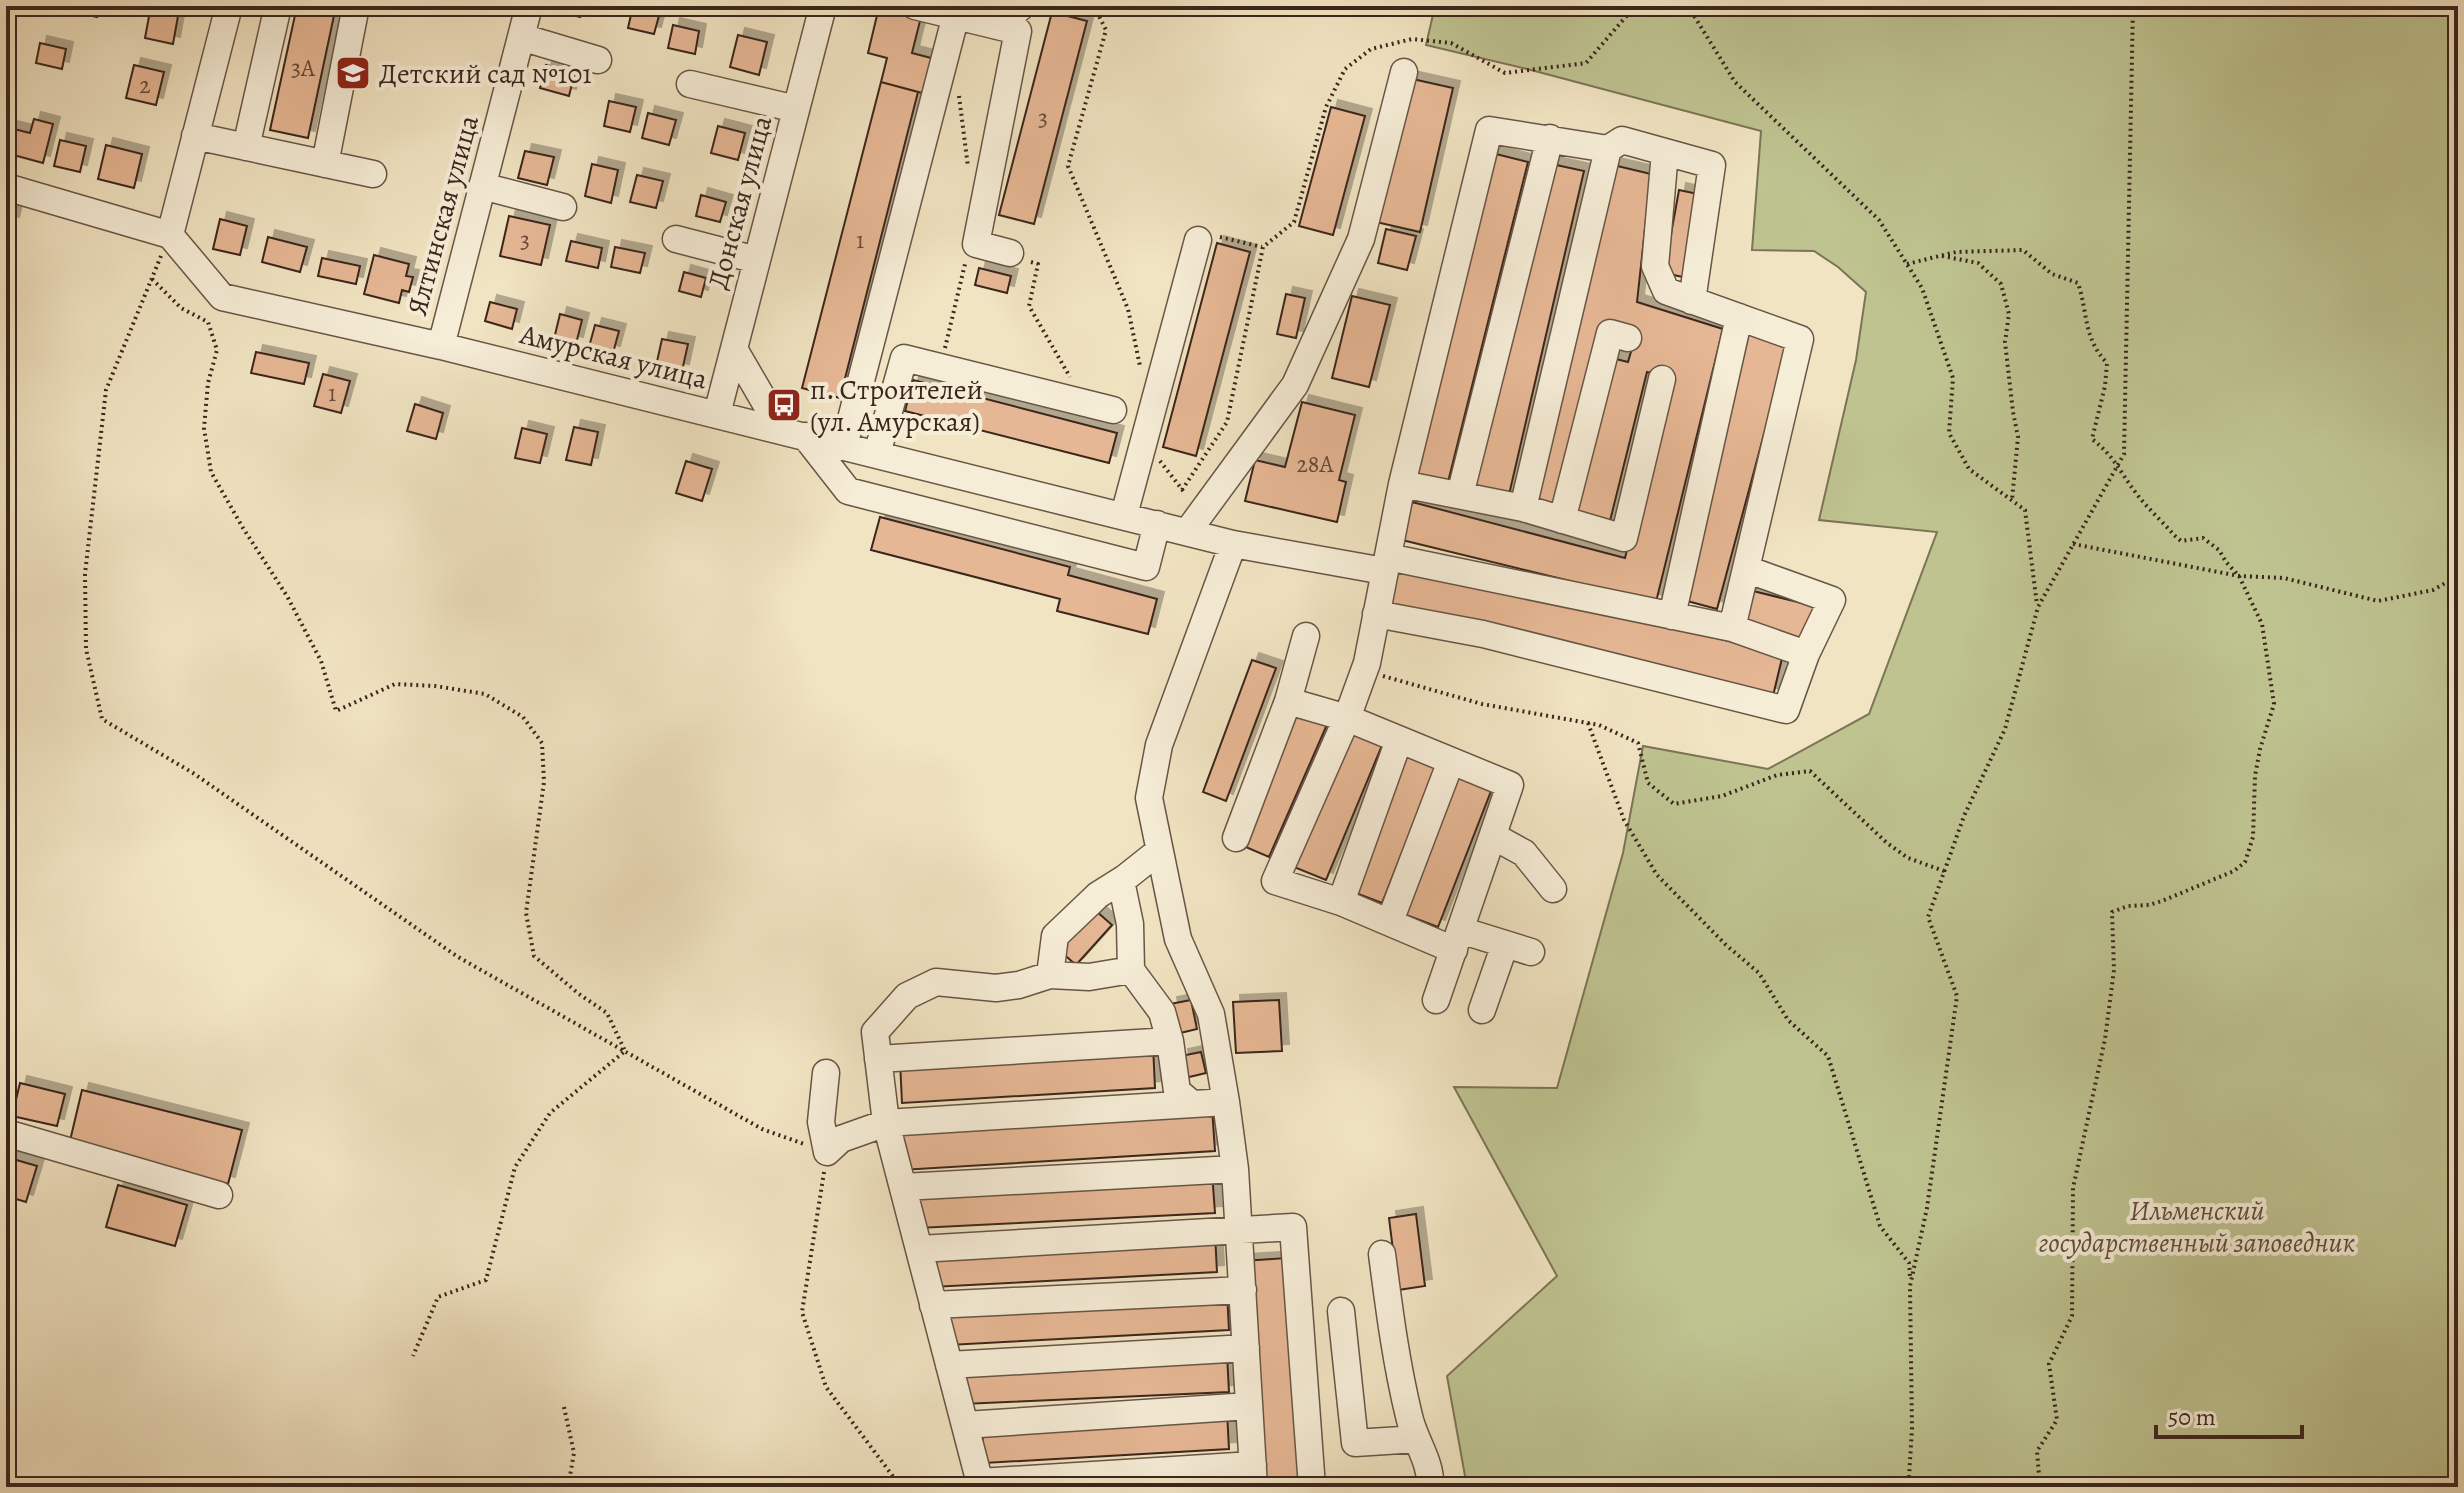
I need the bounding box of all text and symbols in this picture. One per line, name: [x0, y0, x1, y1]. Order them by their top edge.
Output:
house number: 3А: [291, 52, 316, 84]
school or university icon: Детский сад №101: [334, 54, 372, 92]
place label: Детский сад №101: [379, 55, 592, 93]
house number: 2: [139, 69, 151, 101]
house number: 3: [1038, 102, 1048, 134]
street label: Ялтинская улица: [398, 111, 488, 320]
street label: Донская улица: [699, 111, 781, 293]
house number: 3: [520, 224, 530, 256]
house number: 1: [856, 224, 864, 256]
street label: Амурская улица: [515, 315, 711, 399]
place label: п. Строителей (ул. Амурская): [810, 371, 983, 441]
house number: 1: [328, 377, 336, 409]
bus stop icon: п. Строителей (ул. Амурская): [765, 386, 803, 424]
house number: 28А: [1296, 448, 1335, 480]
park label: Ильменский государственный заповедник: [2039, 1192, 2355, 1262]
scale bar: [2156, 1389, 2302, 1439]
text: 50 m: [2168, 1401, 2216, 1433]

